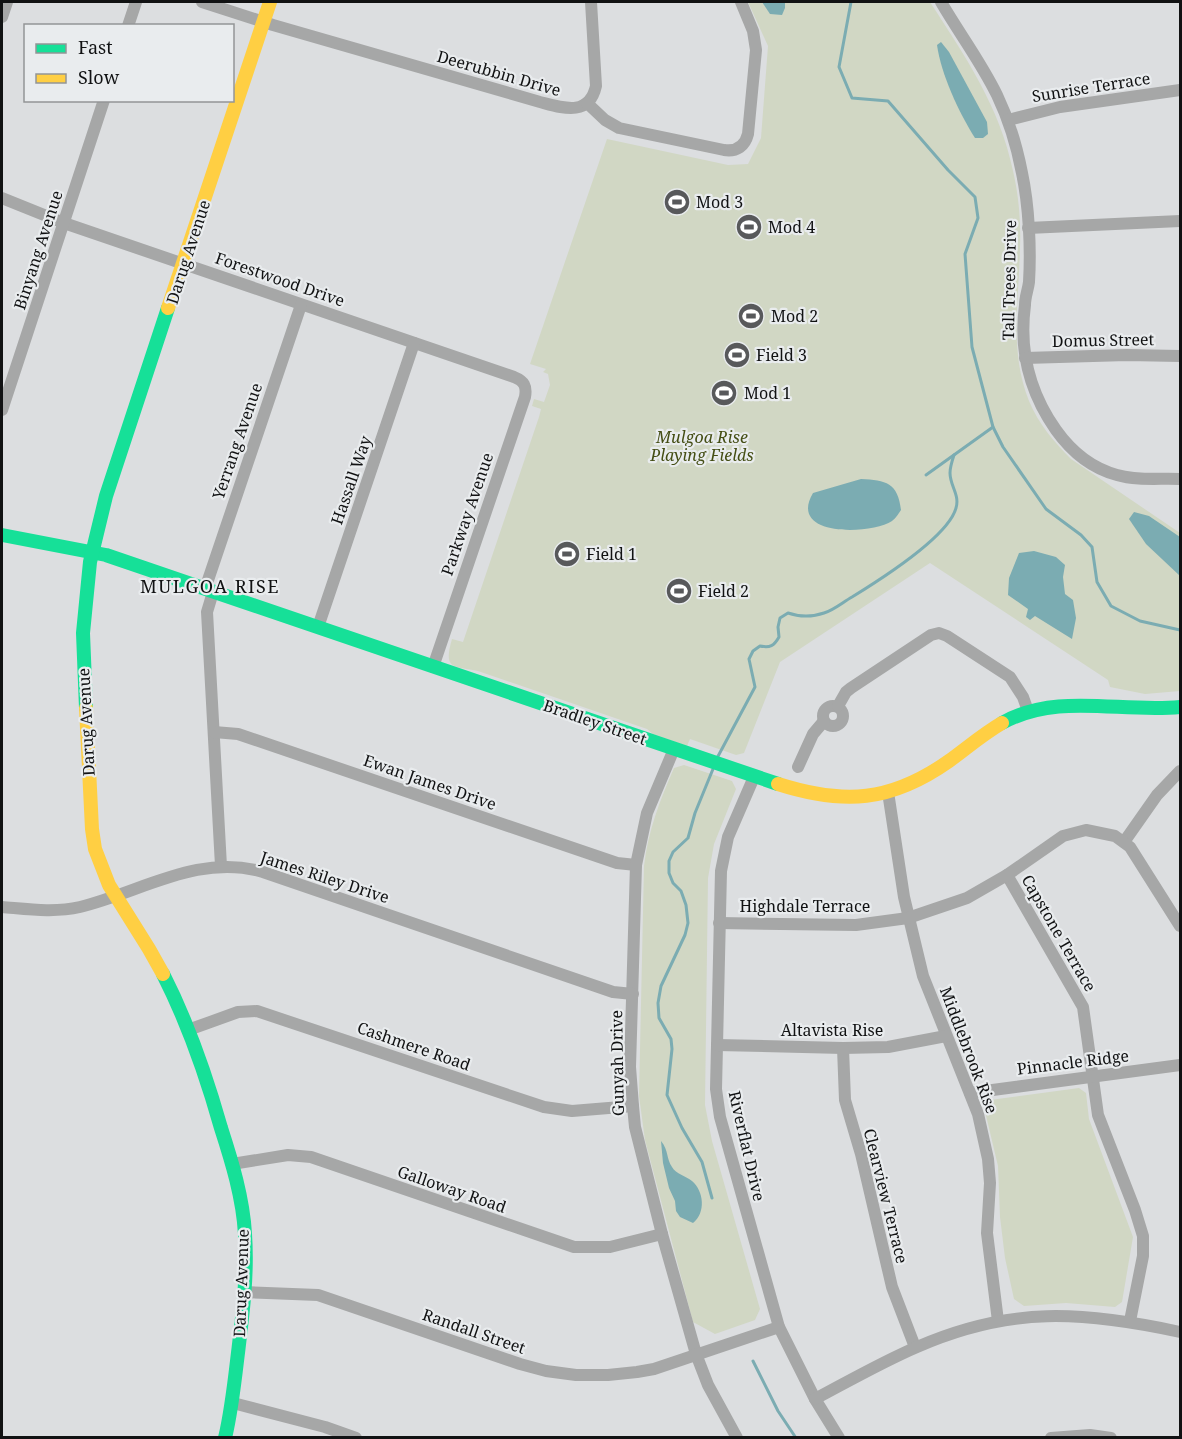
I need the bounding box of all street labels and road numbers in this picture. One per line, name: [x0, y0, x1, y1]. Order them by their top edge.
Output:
street label: Deerubbin Drive: [435, 45, 563, 101]
street label: Sunrise Terrace: [1030, 67, 1152, 107]
street label: Binyang Avenue: [8, 188, 68, 312]
street label: Darug Avenue: [161, 197, 215, 307]
street label: Tall Trees Drive: [997, 220, 1021, 340]
street label: Forestwood Drive: [212, 247, 348, 311]
street label: Domus Street: [1052, 328, 1155, 352]
street label: Yerrang Avenue: [206, 380, 267, 503]
street label: Hassall Way: [326, 432, 377, 527]
street label: Parkway Avenue: [436, 450, 498, 578]
street label: Darug Avenue: [72, 667, 100, 777]
street label: Bradley Street: [540, 694, 650, 750]
street label: Ewan James Drive: [361, 749, 499, 815]
street label: James Riley Drive: [257, 845, 392, 908]
street label: Capstone Terrace: [1017, 871, 1101, 995]
street label: Highdale Terrace: [740, 895, 870, 917]
street label: Middlebrook Rise: [935, 983, 1003, 1117]
street label: Gunyah Drive: [605, 1010, 629, 1116]
street label: Cashmere Road: [354, 1016, 474, 1076]
street label: Altavista Rise: [781, 1019, 883, 1041]
street label: Pinnacle Ridge: [1016, 1044, 1130, 1080]
street label: Riverflat Drive: [724, 1089, 770, 1203]
street label: Clearview Terrace: [859, 1126, 913, 1266]
street label: Galloway Road: [395, 1160, 510, 1218]
street label: Darug Avenue: [228, 1229, 254, 1337]
street label: Randall Street: [420, 1303, 529, 1359]

